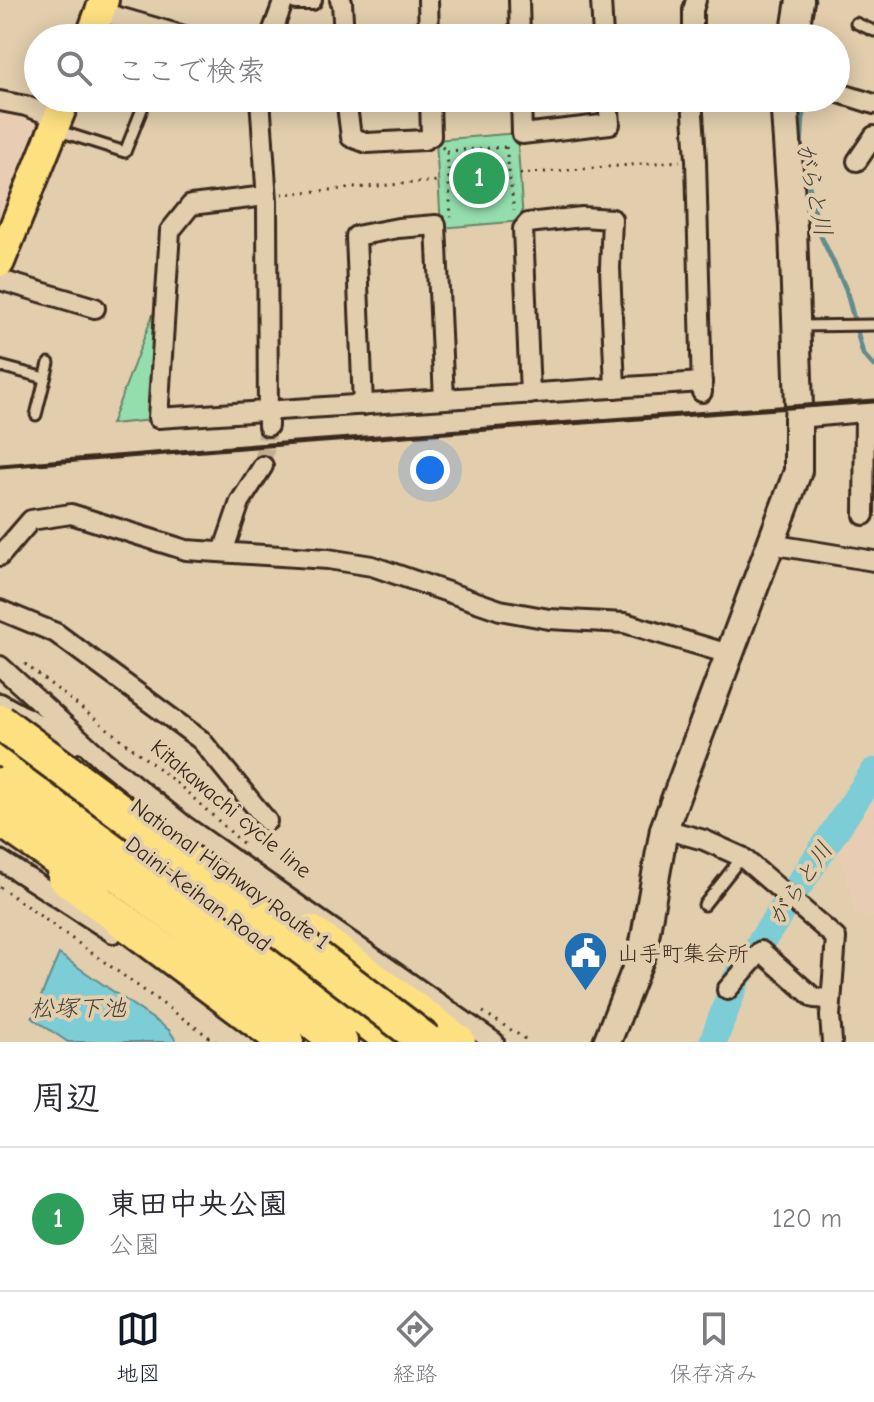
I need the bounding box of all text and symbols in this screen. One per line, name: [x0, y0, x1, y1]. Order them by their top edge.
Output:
search box: [24, 24, 850, 112]
icon: search: [52, 46, 96, 90]
text: ここで検索: [116, 54, 266, 89]
water label: がらと川: [790, 139, 838, 239]
pin: 1: [453, 148, 505, 208]
your location: [410, 450, 450, 490]
street label: Kitakawachi cycle line: [145, 734, 317, 884]
street label: National Highway Route 1: [126, 793, 334, 955]
street label: Daini-Keihan Road: [120, 831, 276, 957]
water label: がらと川: [762, 836, 838, 932]
public building icon: 山手町集会所: [562, 930, 610, 993]
place label: 山手町集会所: [617, 941, 749, 967]
water label: 松塚下池: [30, 994, 127, 1022]
text: 周辺: [32, 1078, 100, 1118]
text: 東田中央公園: [108, 1187, 288, 1222]
text: 1: [53, 1204, 63, 1234]
text: 120 m: [772, 1204, 842, 1234]
text: 公園: [108, 1230, 160, 1260]
tab: 地図: [116, 1307, 160, 1387]
tab: 経路: [393, 1307, 437, 1387]
tab: 保存済み: [670, 1307, 758, 1387]

